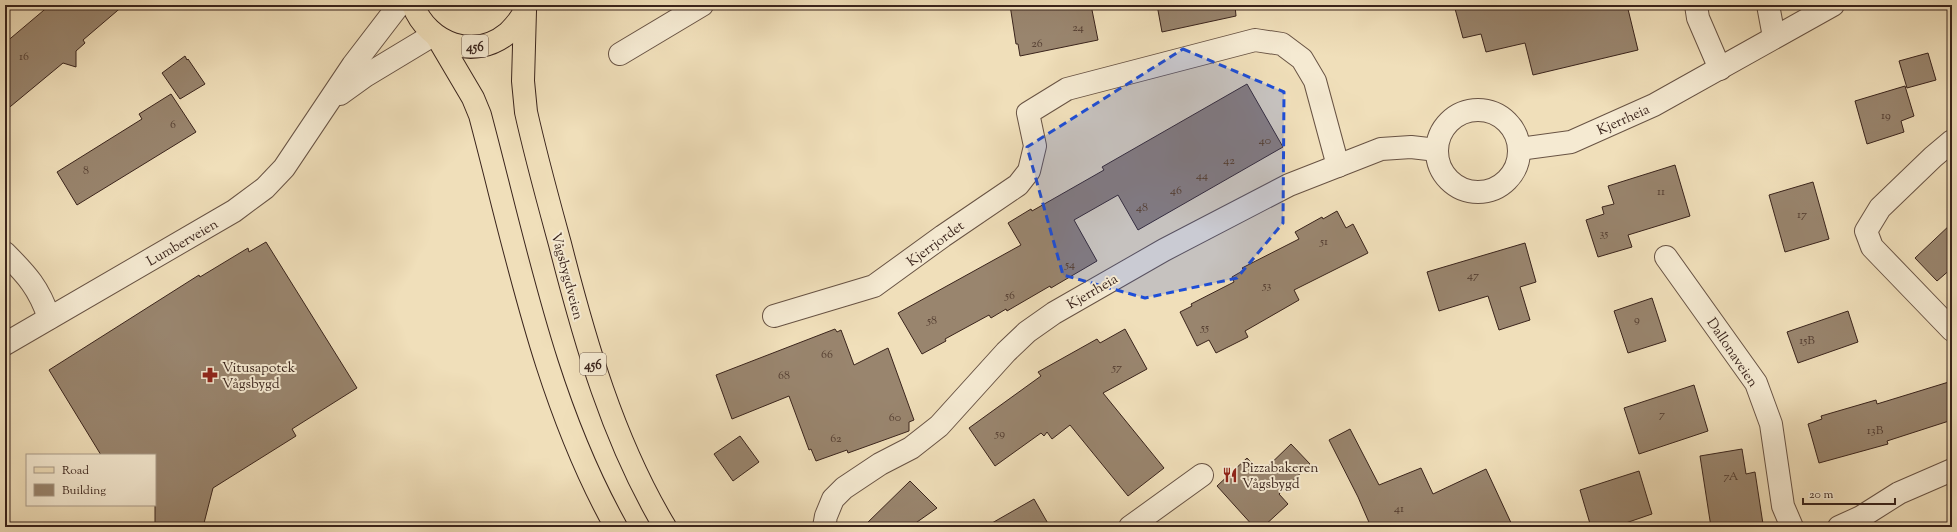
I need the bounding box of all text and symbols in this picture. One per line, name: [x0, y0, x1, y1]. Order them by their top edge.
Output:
house number: 24: [1072, 19, 1084, 37]
road number: 456: [462, 35, 488, 57]
house number: 26: [1031, 35, 1043, 53]
house number: 16: [19, 48, 29, 66]
street label: Kjerrheia: [1594, 100, 1654, 141]
house number: 19: [1881, 107, 1891, 125]
house number: 6: [170, 116, 176, 134]
house number: 40: [1259, 132, 1271, 150]
house number: 42: [1223, 152, 1235, 170]
house number: 8: [83, 162, 89, 180]
house number: 44: [1196, 167, 1208, 185]
house number: 46: [1170, 182, 1182, 200]
house number: 11: [1657, 183, 1665, 201]
house number: 48: [1136, 199, 1148, 217]
house number: 17: [1797, 206, 1807, 224]
street label: Lumberveien: [144, 215, 222, 272]
street label: Kjerrjordet: [903, 217, 969, 272]
house number: 35: [1600, 225, 1608, 243]
street label: Vågsbygdveien: [545, 231, 587, 322]
house number: 51: [1319, 233, 1328, 251]
house number: 54: [1064, 256, 1075, 274]
house number: 47: [1467, 267, 1479, 285]
street label: Kjerrheia: [1064, 270, 1123, 315]
house number: 53: [1262, 277, 1272, 295]
house number: 56: [1004, 287, 1015, 305]
house number: 9: [1634, 311, 1640, 329]
house number: 58: [926, 312, 937, 330]
street label: Dallonaveien: [1701, 315, 1762, 392]
house number: 55: [1200, 319, 1209, 337]
house number: 15B: [1799, 332, 1815, 350]
house number: 66: [821, 346, 833, 364]
road number: 456: [580, 353, 606, 375]
place label: Vitusapotek Vågsbygd: [222, 359, 296, 395]
house number: 57: [1111, 359, 1122, 377]
pharmacy icon: Vitusapotek Vågsbygd: [201, 366, 219, 384]
house number: 68: [778, 367, 790, 385]
house number: 7: [1659, 406, 1665, 424]
house number: 60: [889, 409, 901, 427]
house number: 13B: [1867, 422, 1884, 440]
house number: 59: [994, 425, 1005, 443]
house number: 62: [830, 430, 842, 448]
legend: [26, 454, 156, 506]
place label: Pizzabakeren Vågsbygd: [1242, 459, 1319, 495]
text: Road: [62, 462, 89, 480]
restaurant icon: Pizzabakeren Vågsbygd: [1221, 466, 1239, 484]
house number: 7A: [1724, 468, 1739, 486]
scale bar: [1803, 480, 1895, 506]
text: Building: [62, 482, 106, 500]
text: 20 m: [1809, 486, 1834, 504]
house number: 41: [1394, 500, 1404, 518]

